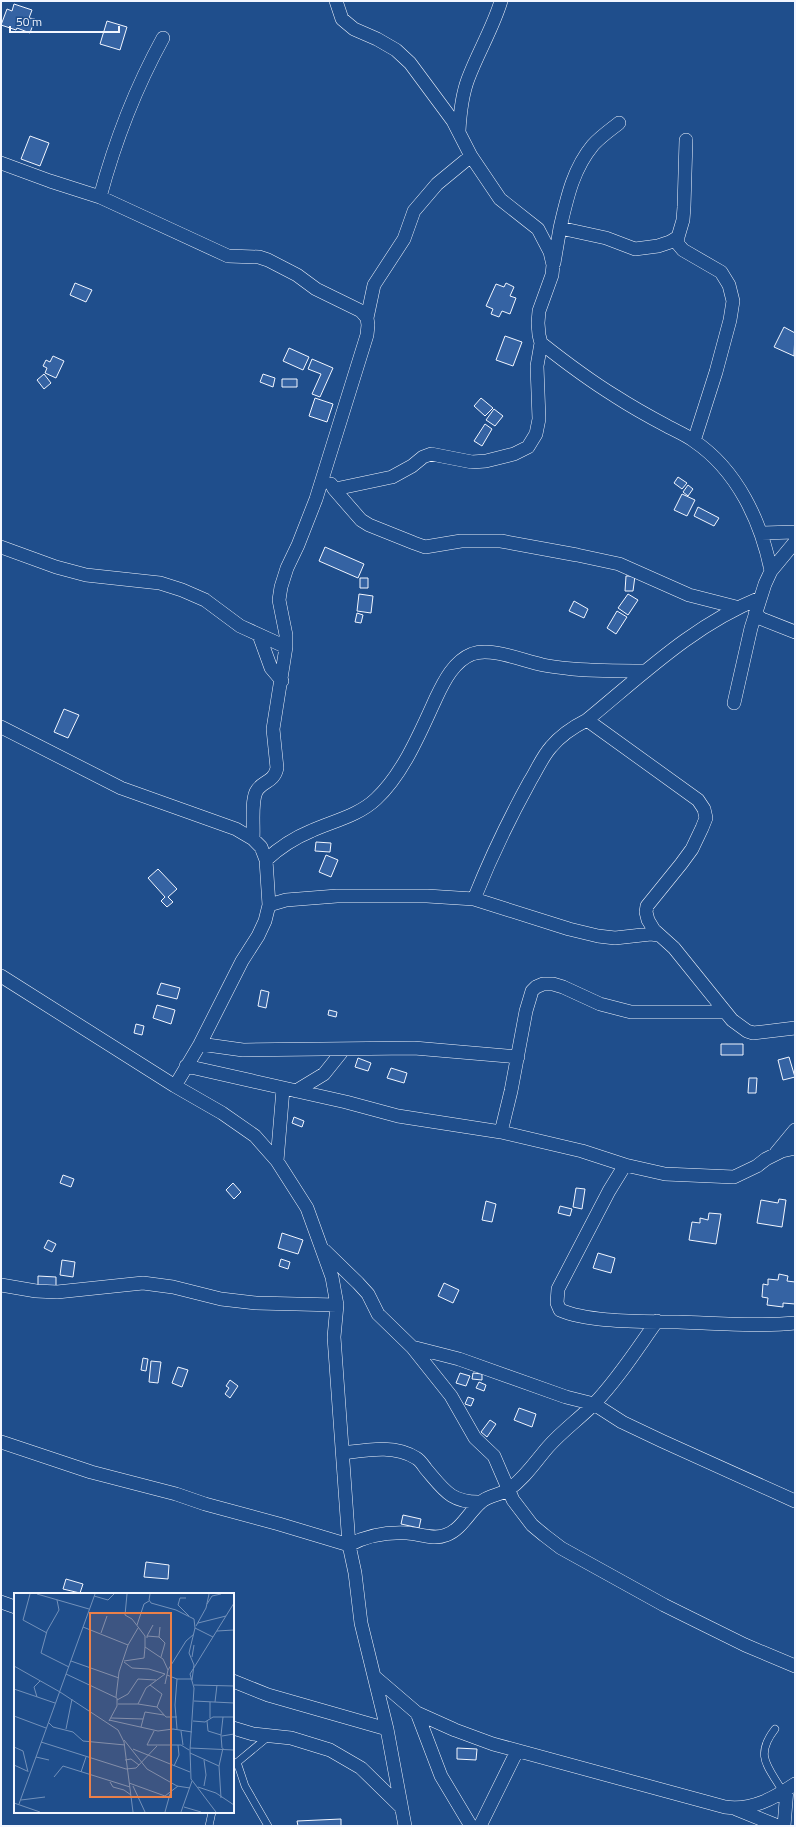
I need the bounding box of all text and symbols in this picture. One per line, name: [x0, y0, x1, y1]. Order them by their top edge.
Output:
scale bar: [10, 8, 119, 34]
text: 50 m: [16, 12, 42, 31]
inset map: [14, 1593, 234, 1813]

